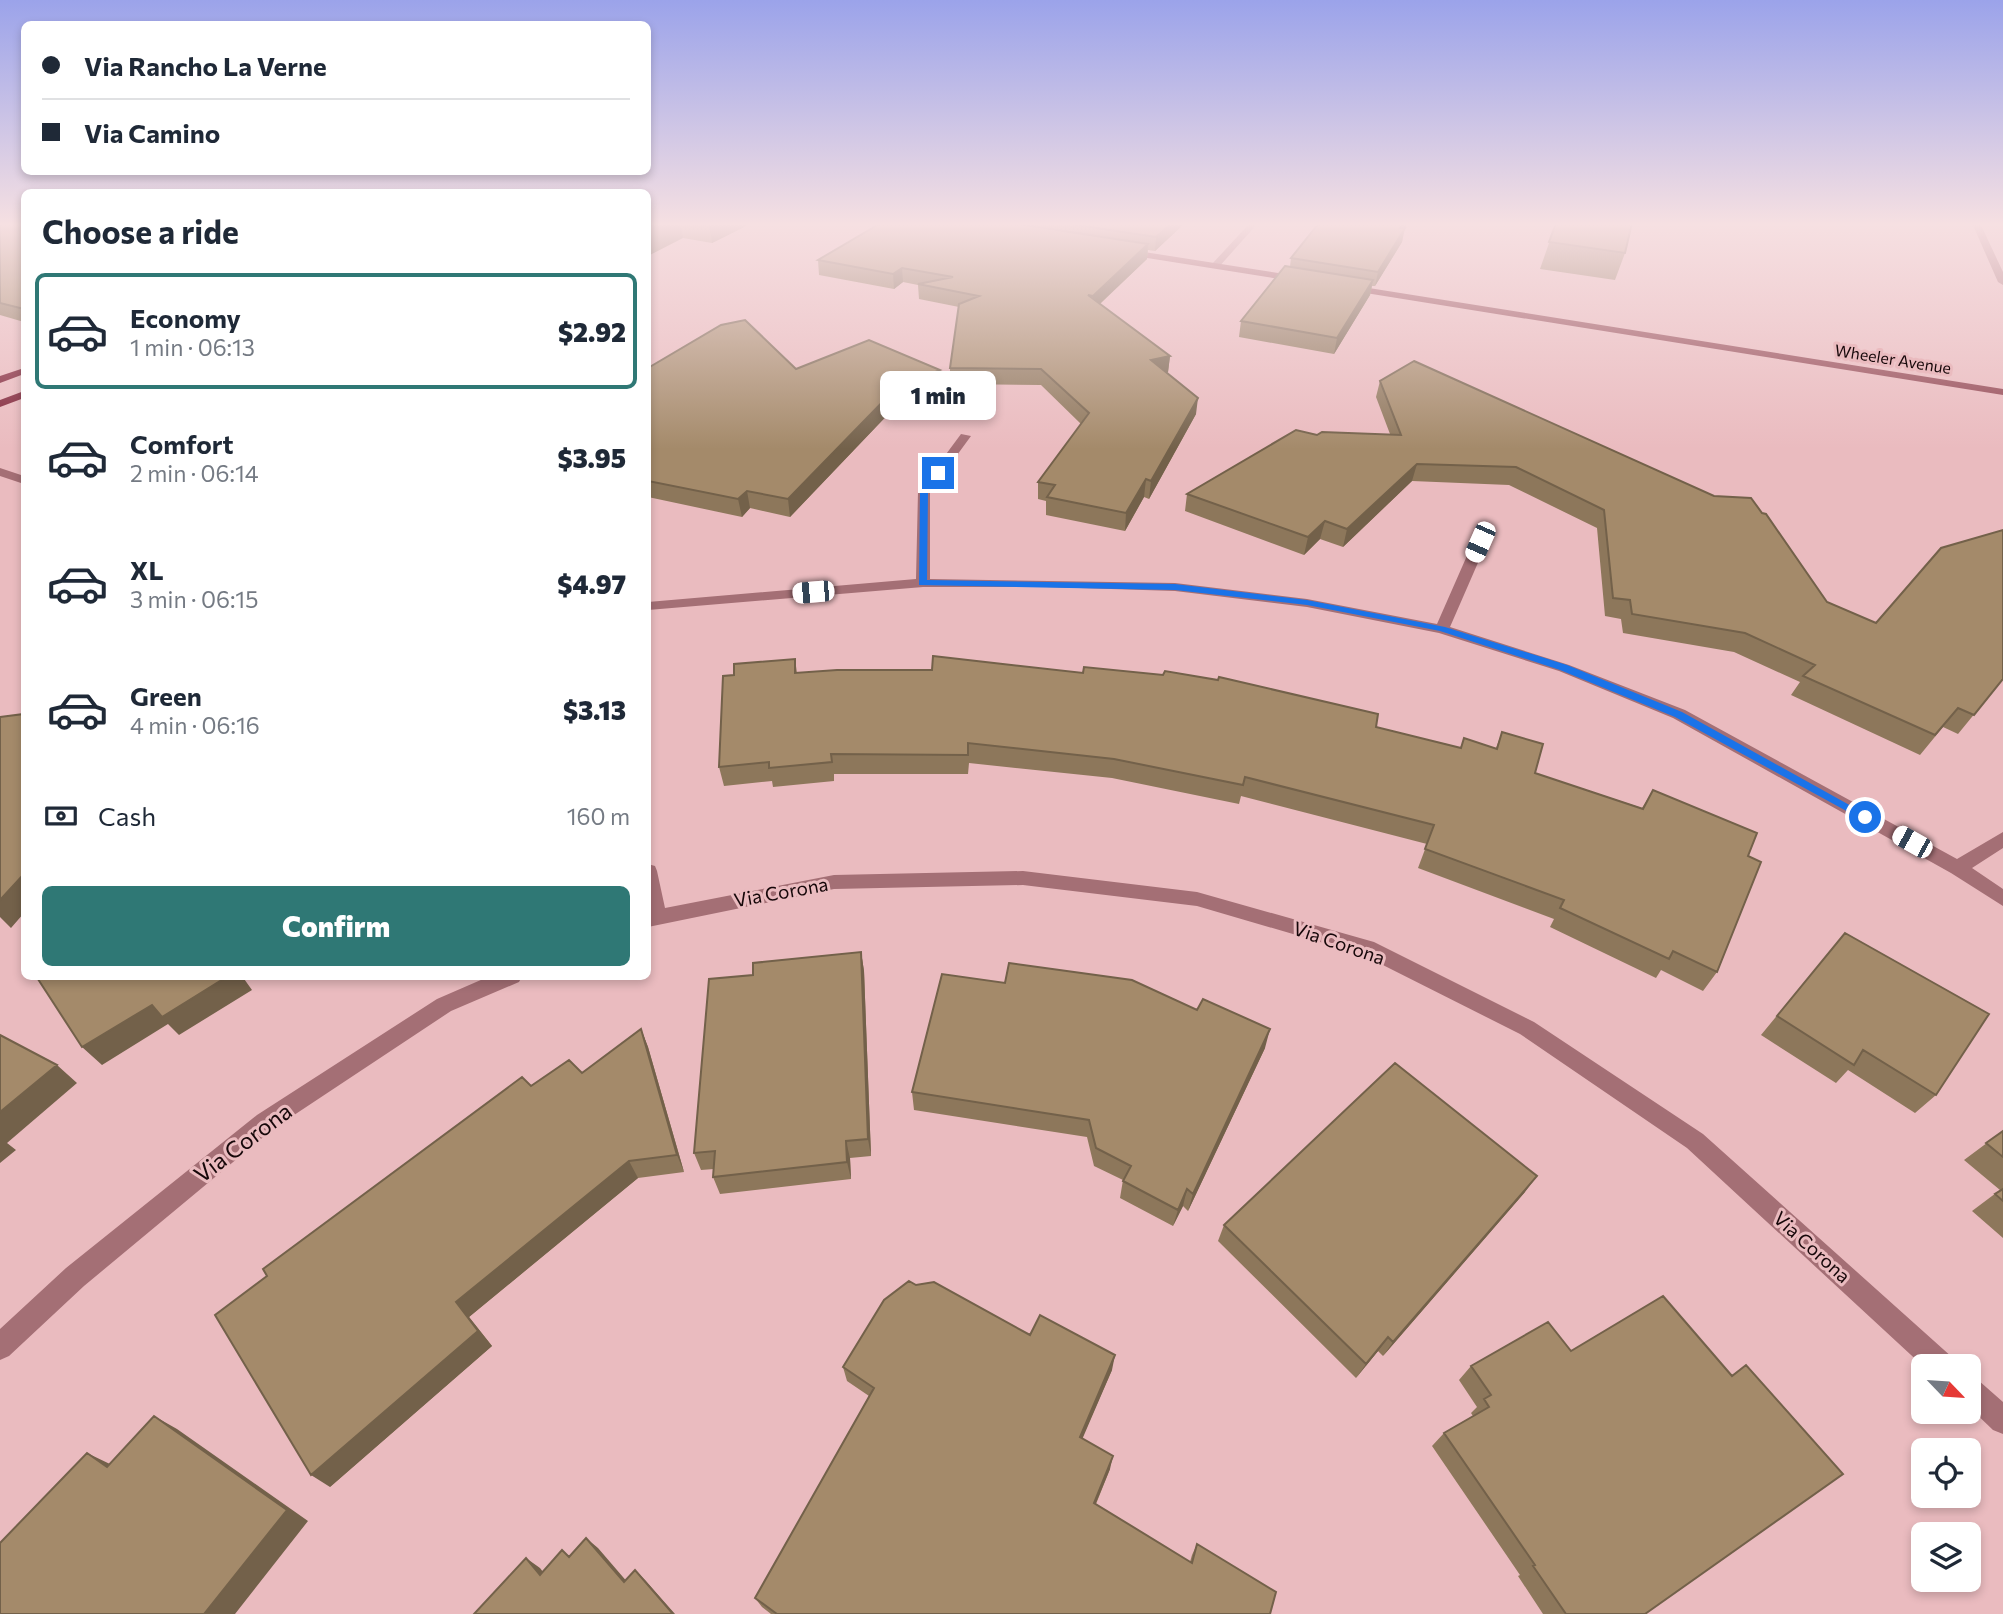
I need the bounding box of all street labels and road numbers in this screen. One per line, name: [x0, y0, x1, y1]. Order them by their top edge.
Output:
street label: Wheeler Avenue: [1833, 340, 1953, 377]
street label: Via Corona: [732, 872, 830, 911]
street label: Via Corona: [1290, 916, 1388, 969]
street label: Via Corona: [188, 1096, 297, 1188]
street label: Via Corona: [1769, 1206, 1855, 1287]

